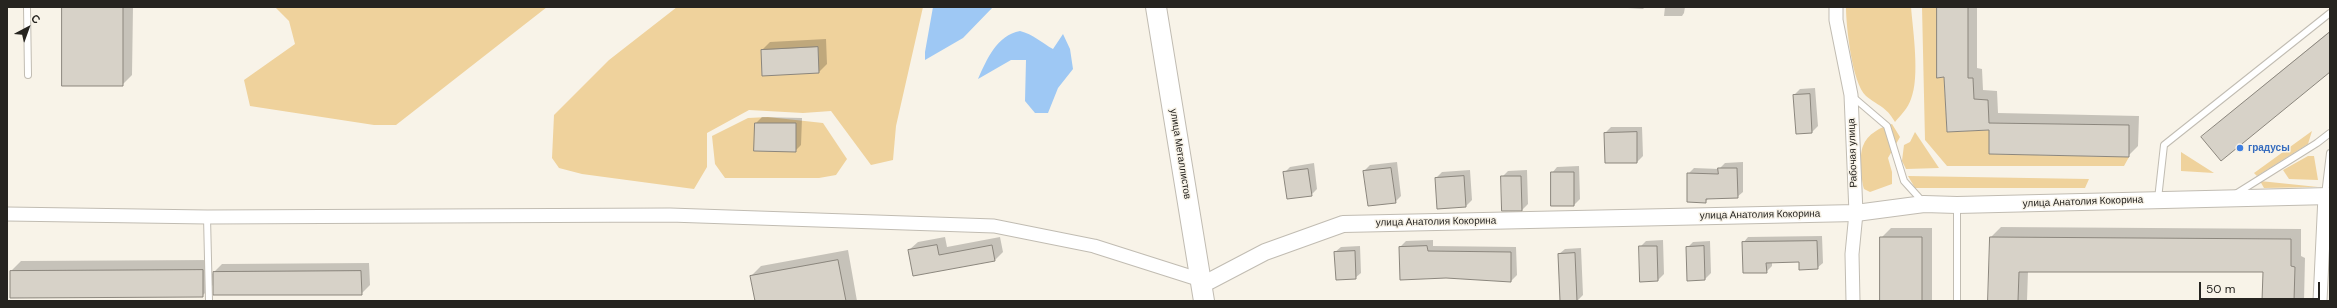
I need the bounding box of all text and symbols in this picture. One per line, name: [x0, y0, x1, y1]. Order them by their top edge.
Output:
north arrow: [8, 8, 48, 48]
text: С: [28, 11, 43, 27]
street label: улица Металлистов: [1167, 108, 1193, 200]
street label: Рабочая улица: [1846, 118, 1860, 188]
place label: градусы: [2248, 142, 2290, 154]
marker: градусы: [2235, 143, 2245, 153]
street label: улица Анатолия Кокорина: [2022, 194, 2144, 210]
street label: улица Анатолия Кокорина: [1700, 208, 1820, 222]
street label: улица Анатолия Кокорина: [1376, 215, 1496, 229]
scale bar: [2201, 274, 2322, 300]
text: 50 m: [2206, 281, 2235, 297]

